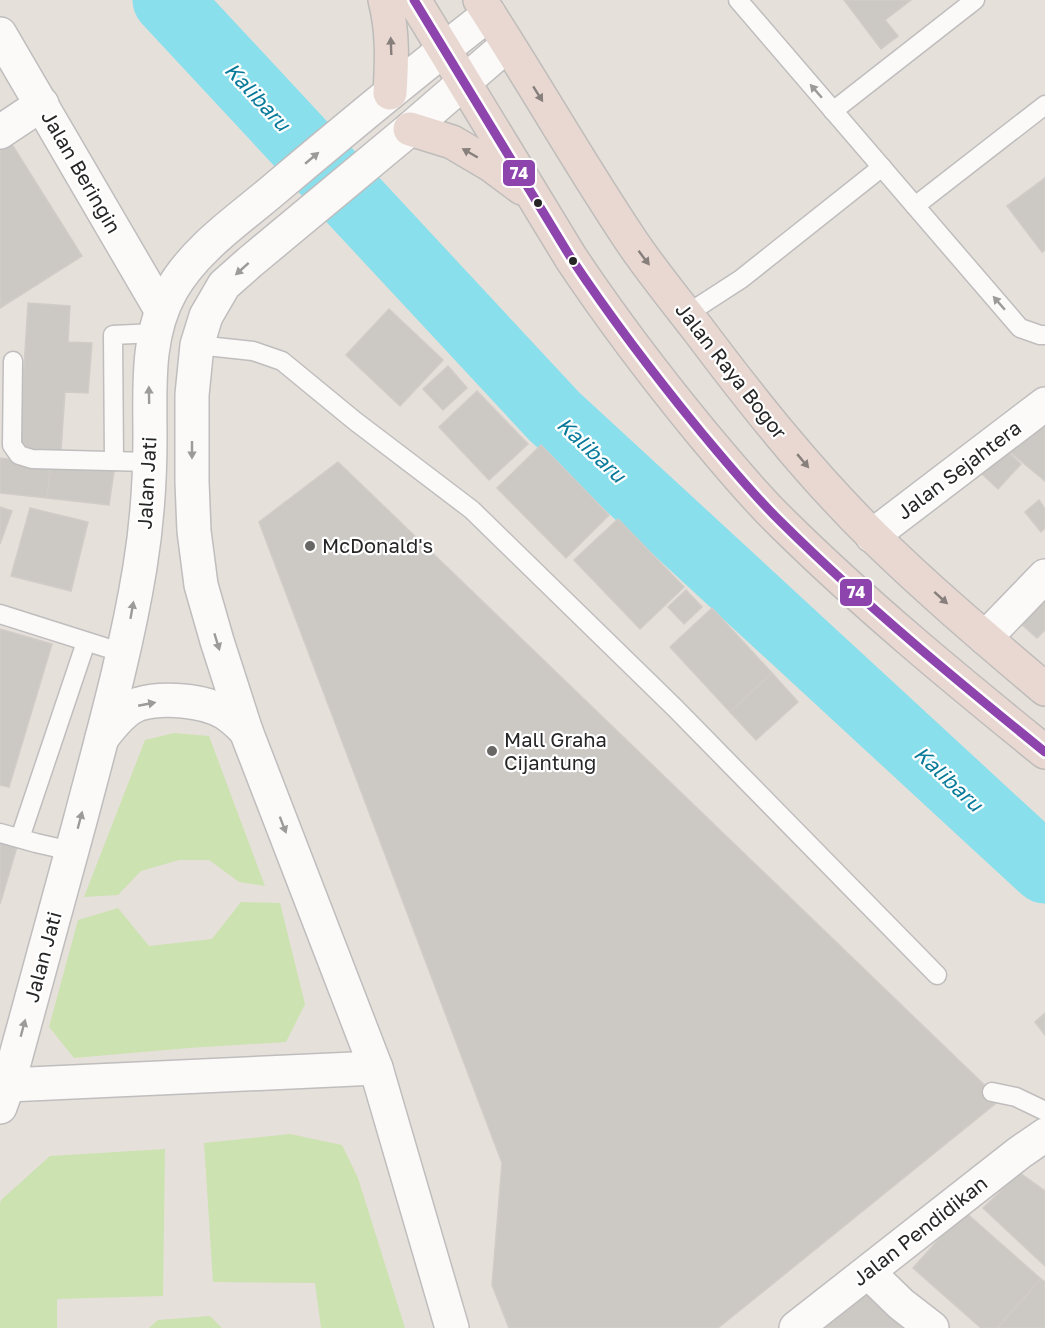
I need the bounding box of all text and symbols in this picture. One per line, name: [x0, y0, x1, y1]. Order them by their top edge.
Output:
one-way arrow: [387, 37, 396, 56]
water label: Kalibaru: [220, 57, 297, 137]
one-way arrow: [810, 83, 823, 99]
one-way arrow: [533, 86, 544, 102]
street label: Jalan Beringin: [37, 106, 127, 237]
one-way arrow: [462, 147, 478, 158]
one-way arrow: [304, 152, 319, 165]
line badge: 74: [502, 159, 536, 187]
text: 74: [510, 163, 528, 183]
unlabelled marker: [532, 197, 544, 209]
one-way arrow: [638, 249, 650, 265]
unlabelled marker: [567, 255, 579, 267]
one-way arrow: [235, 262, 250, 276]
one-way arrow: [993, 296, 1006, 311]
street label: Jalan Raya Bogor: [671, 298, 792, 443]
one-way arrow: [145, 386, 154, 405]
water label: Kalibaru: [552, 411, 632, 488]
street label: Jalan Sejahtera: [892, 415, 1025, 524]
street label: Jalan Jati: [132, 436, 160, 530]
one-way arrow: [187, 440, 197, 459]
one-way arrow: [796, 453, 809, 468]
place label: McDonald's: [322, 533, 433, 557]
marker: McDonald's: [303, 539, 317, 553]
line badge: 74: [839, 578, 873, 607]
text: 74: [847, 582, 865, 602]
one-way arrow: [934, 591, 948, 605]
one-way arrow: [128, 600, 137, 619]
one-way arrow: [213, 633, 222, 651]
one-way arrow: [138, 699, 157, 708]
place label: Mall Graha Cijantung: [504, 727, 607, 774]
water label: Kalibaru: [909, 740, 989, 817]
marker: Mall Graha Cijantung: [485, 744, 499, 758]
one-way arrow: [76, 811, 85, 829]
one-way arrow: [278, 817, 288, 835]
street label: Jalan Jati: [18, 909, 66, 1005]
one-way arrow: [19, 1019, 28, 1037]
street label: Jalan Pendidikan: [847, 1170, 991, 1290]

